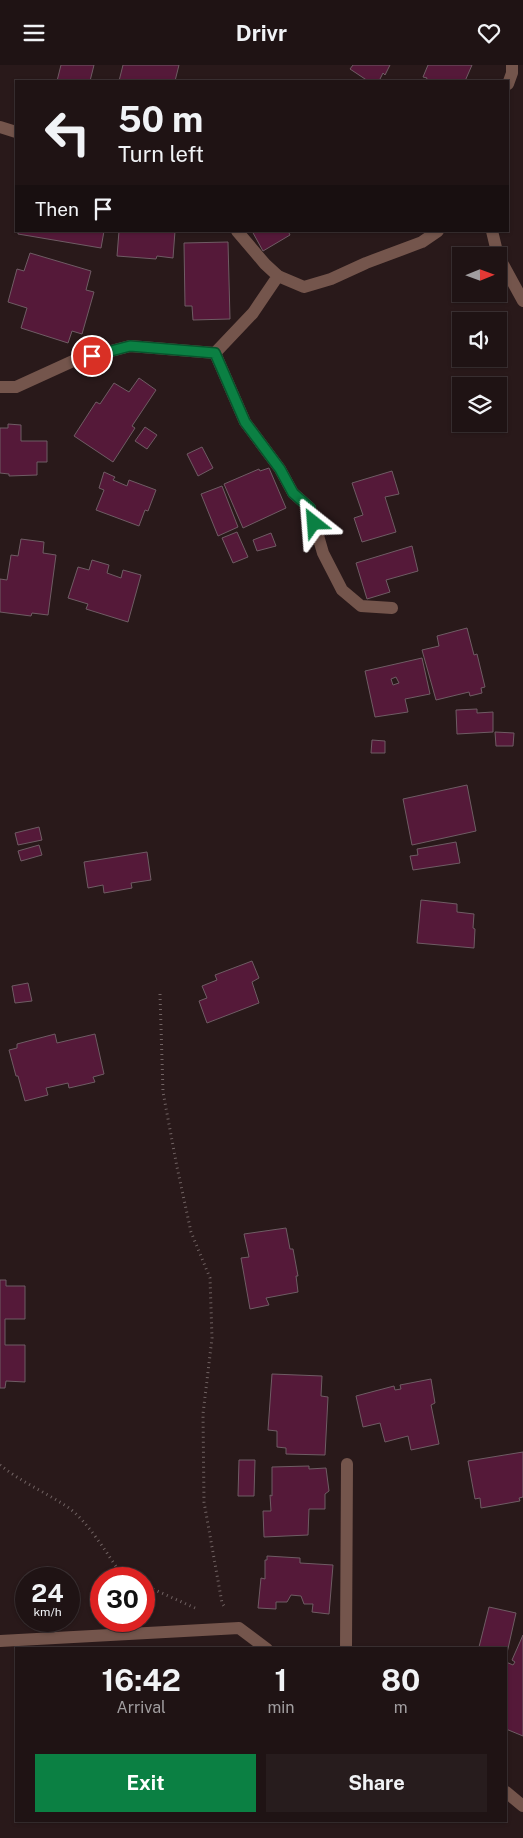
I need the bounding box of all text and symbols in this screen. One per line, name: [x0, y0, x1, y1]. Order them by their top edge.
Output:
icon: menu: [20, 19, 48, 47]
icon: heart: [475, 19, 503, 47]
text: Drivr: [236, 20, 287, 46]
text: 50 m: [118, 99, 203, 140]
icon: left: [35, 100, 100, 165]
text: Turn left: [118, 141, 204, 167]
icon: arrive: [89, 195, 117, 223]
text: Then: [35, 198, 79, 220]
north arrow: [452, 247, 508, 303]
map controls: [452, 247, 507, 432]
button: sound: [452, 312, 507, 367]
pin: [71, 335, 113, 377]
icon: arrive: [78, 342, 106, 370]
button: layers: [452, 377, 507, 432]
position arrow: [287, 496, 339, 548]
speed limit sign: 30: [90, 1567, 155, 1632]
text: 24: [31, 1578, 64, 1608]
text: km/h: [33, 1605, 62, 1619]
text: 16:42: [102, 1662, 181, 1698]
text: 1: [275, 1662, 287, 1698]
text: 80: [381, 1662, 420, 1698]
text: Arrival: [117, 1698, 166, 1717]
text: min: [267, 1698, 295, 1717]
text: m: [394, 1698, 408, 1717]
button: Exit: [35, 1754, 256, 1812]
button: Share: [266, 1754, 487, 1812]

